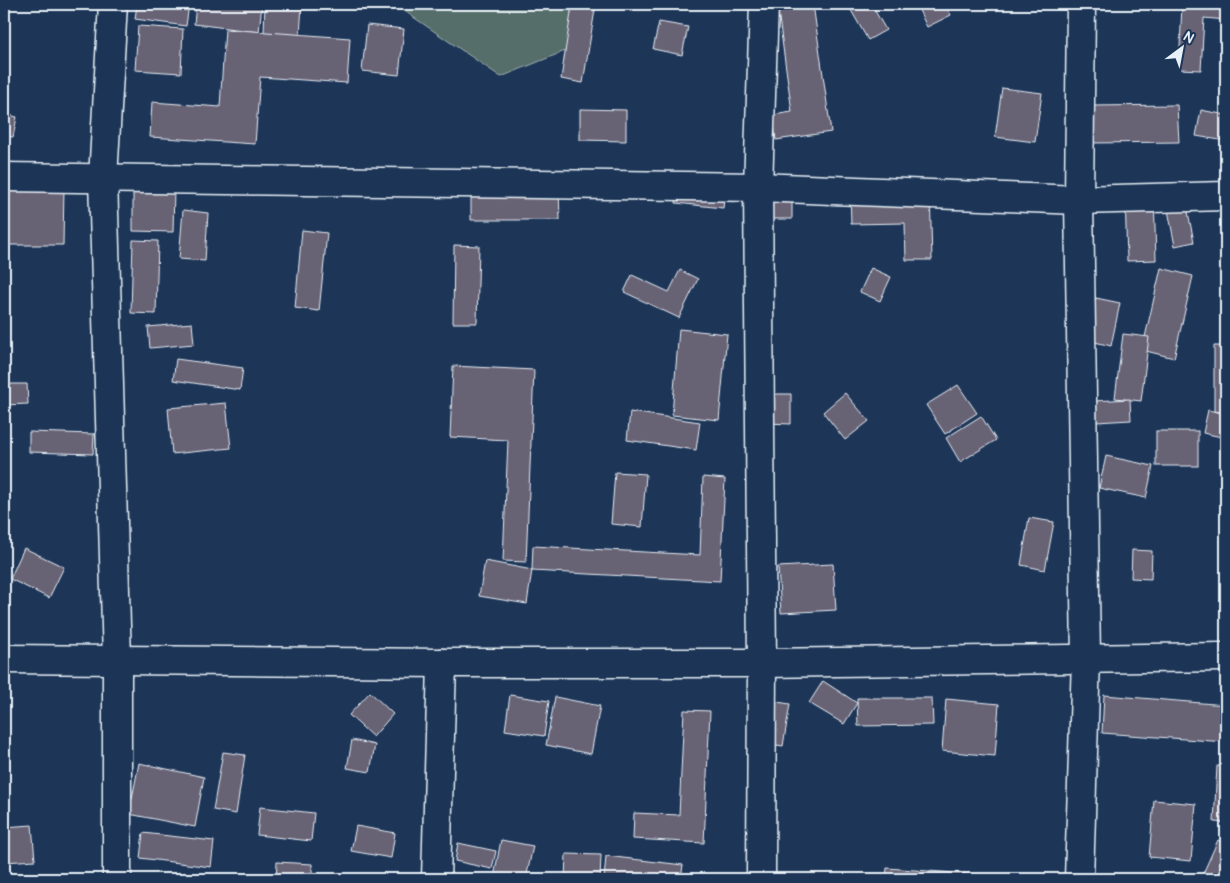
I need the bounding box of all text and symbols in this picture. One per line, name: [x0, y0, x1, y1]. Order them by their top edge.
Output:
north arrow: [1158, 22, 1208, 72]
text: N: [1180, 28, 1197, 47]

